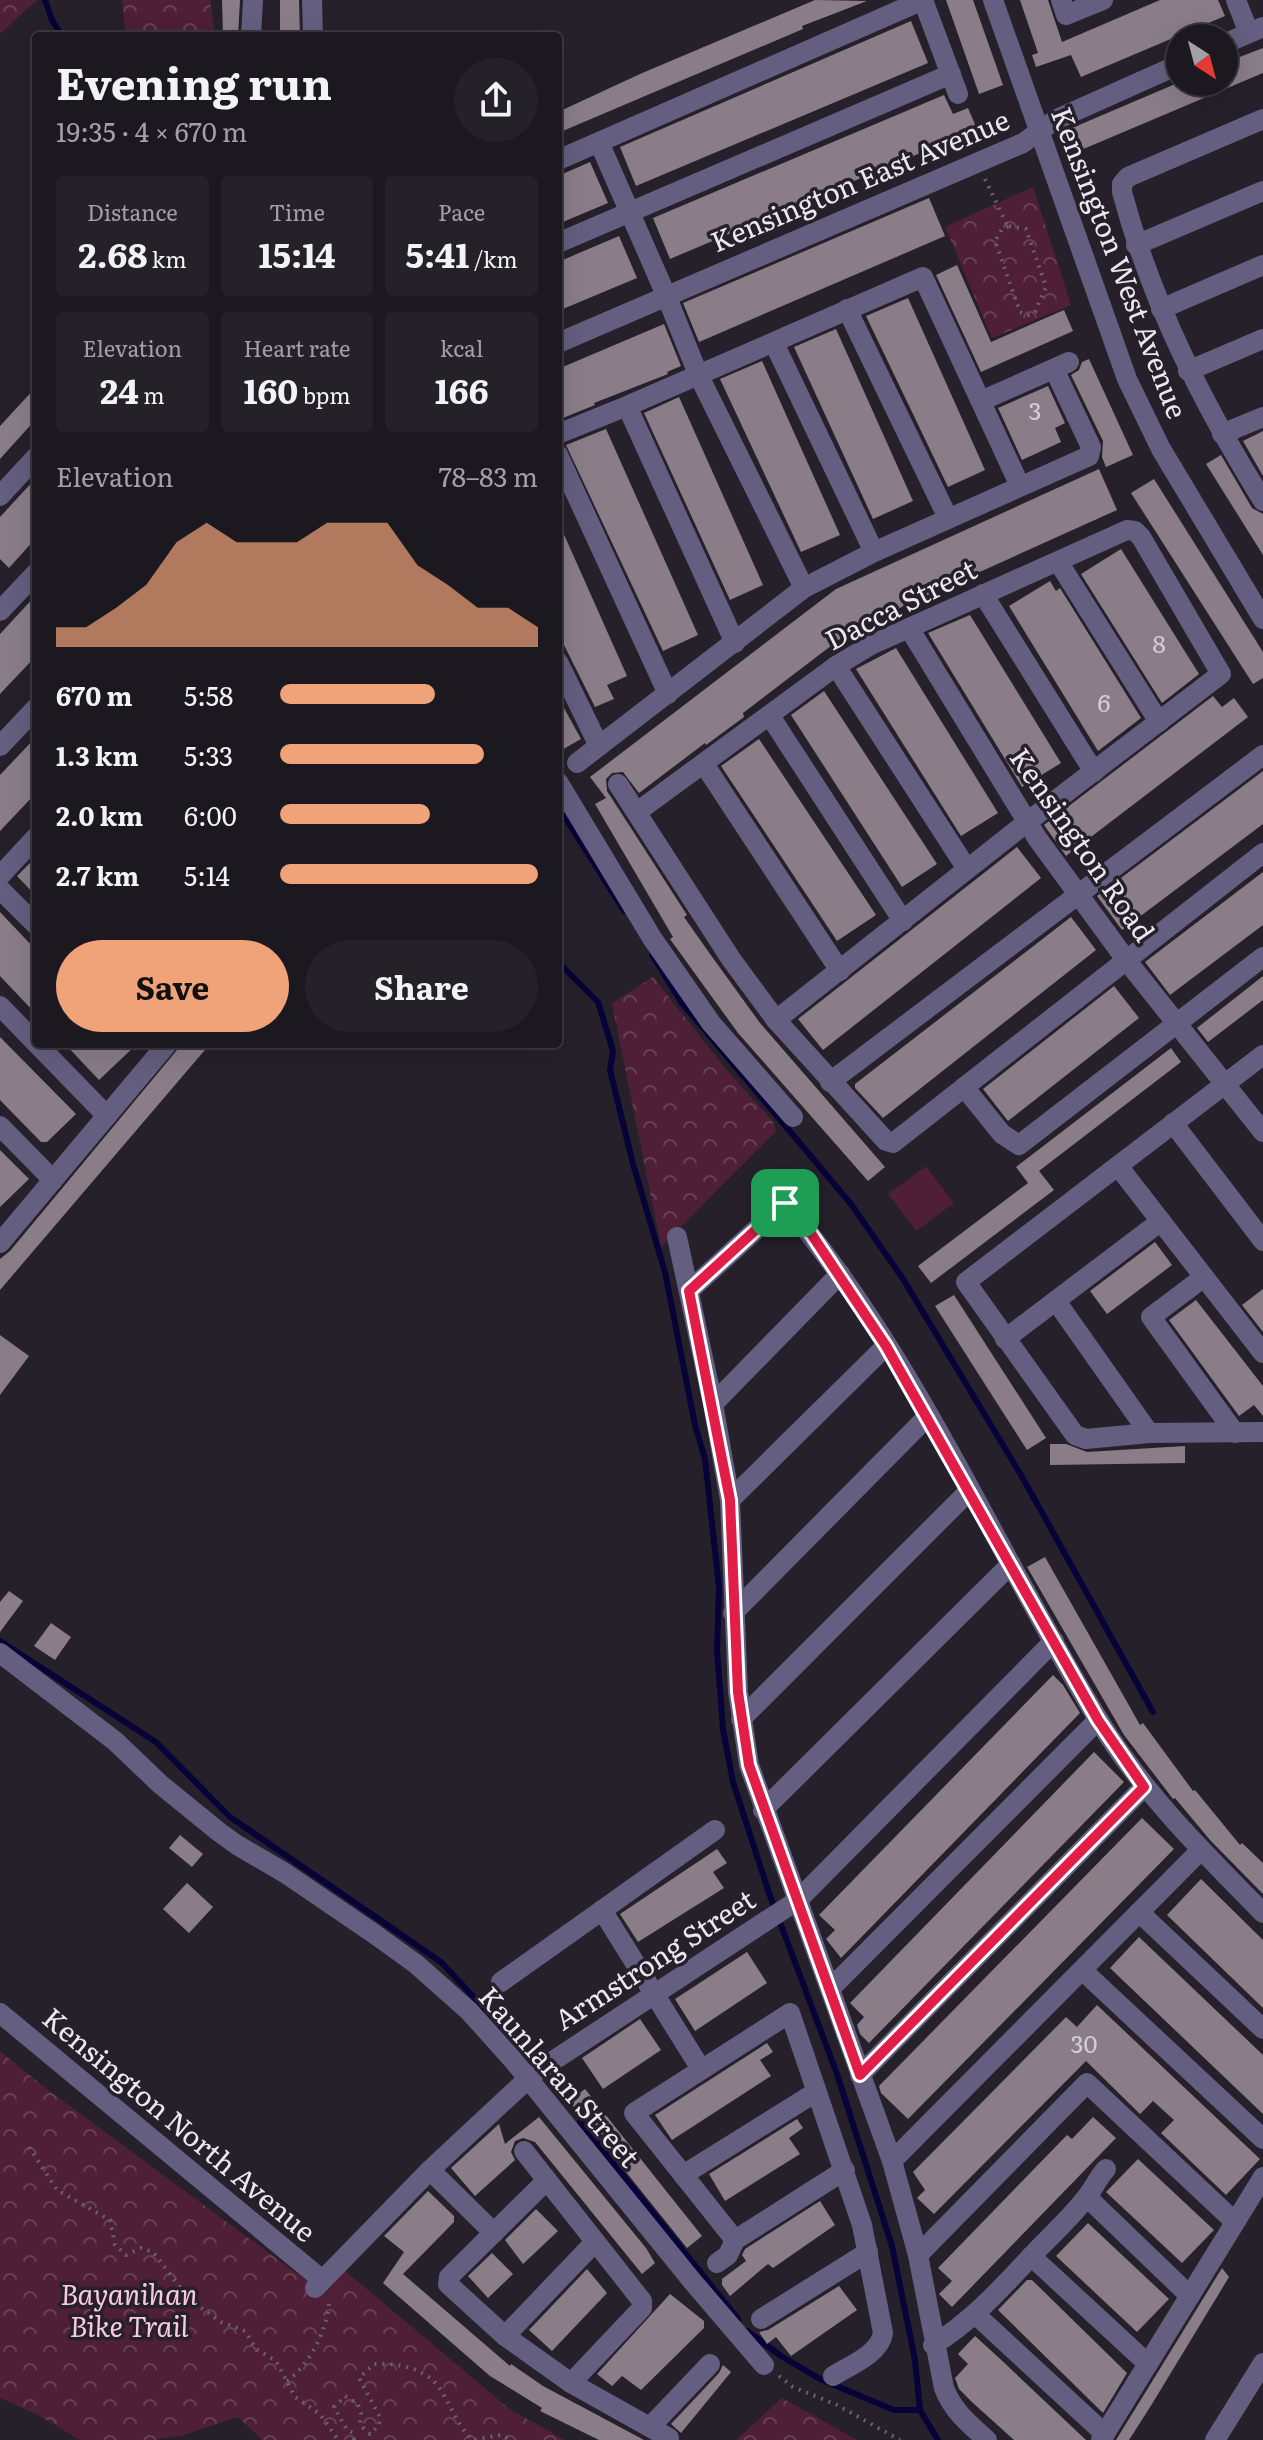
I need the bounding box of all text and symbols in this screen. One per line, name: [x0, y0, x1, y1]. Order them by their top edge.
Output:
north arrow: [1166, 24, 1238, 96]
map controls: [1166, 24, 1238, 96]
text: Evening run: [56, 48, 332, 114]
button: share: [454, 58, 538, 142]
street label: Kensington East Avenue: [703, 97, 1015, 261]
street label: Kensington West Avenue: [1042, 101, 1200, 424]
text: 19:35 · 4 × 670 m: [56, 111, 247, 150]
text: Distance: [87, 195, 178, 228]
text: Time: [269, 195, 325, 228]
text: Pace: [438, 195, 485, 228]
text: 2.68: [78, 228, 147, 278]
text: 15:14: [258, 228, 336, 278]
text: 5:41: [406, 228, 469, 278]
text: km: [147, 242, 187, 275]
text: /km: [469, 242, 518, 275]
text: Elevation: [83, 331, 182, 364]
text: Heart rate: [244, 331, 350, 364]
text: kcal: [440, 331, 483, 364]
text: 24: [100, 364, 139, 414]
text: 160: [243, 364, 298, 414]
text: 166: [435, 364, 489, 414]
text: m: [139, 378, 165, 411]
text: bpm: [298, 378, 351, 411]
house number: 3: [1028, 392, 1042, 427]
text: Elevation: [56, 456, 174, 495]
text: 78–83 m: [439, 456, 538, 495]
street label: Dacca Street: [817, 547, 984, 659]
house number: 8: [1152, 625, 1166, 660]
text: 670 m: [56, 675, 132, 714]
text: 5:58: [184, 675, 233, 714]
house number: 6: [1098, 684, 1111, 719]
text: 1.3 km: [56, 735, 138, 774]
text: 5:33: [184, 735, 233, 774]
street label: Kensington Road: [1001, 738, 1166, 950]
text: 2.0 km: [56, 795, 143, 834]
text: 6:00: [184, 795, 237, 834]
text: 2.7 km: [56, 855, 139, 894]
text: 5:14: [184, 855, 230, 894]
button: Save: [56, 940, 289, 1032]
button: Share: [305, 940, 538, 1032]
pin: [751, 1169, 819, 1237]
icon: arrive: [763, 1181, 807, 1225]
street label: Armstrong Street: [545, 1877, 763, 2039]
street label: Kaunlaran Street: [470, 1976, 652, 2176]
street label: Kensington North Avenue: [34, 1996, 326, 2251]
house number: 30: [1071, 2025, 1098, 2060]
park label: Bayanihan Bike Trail: [60, 2272, 198, 2346]

